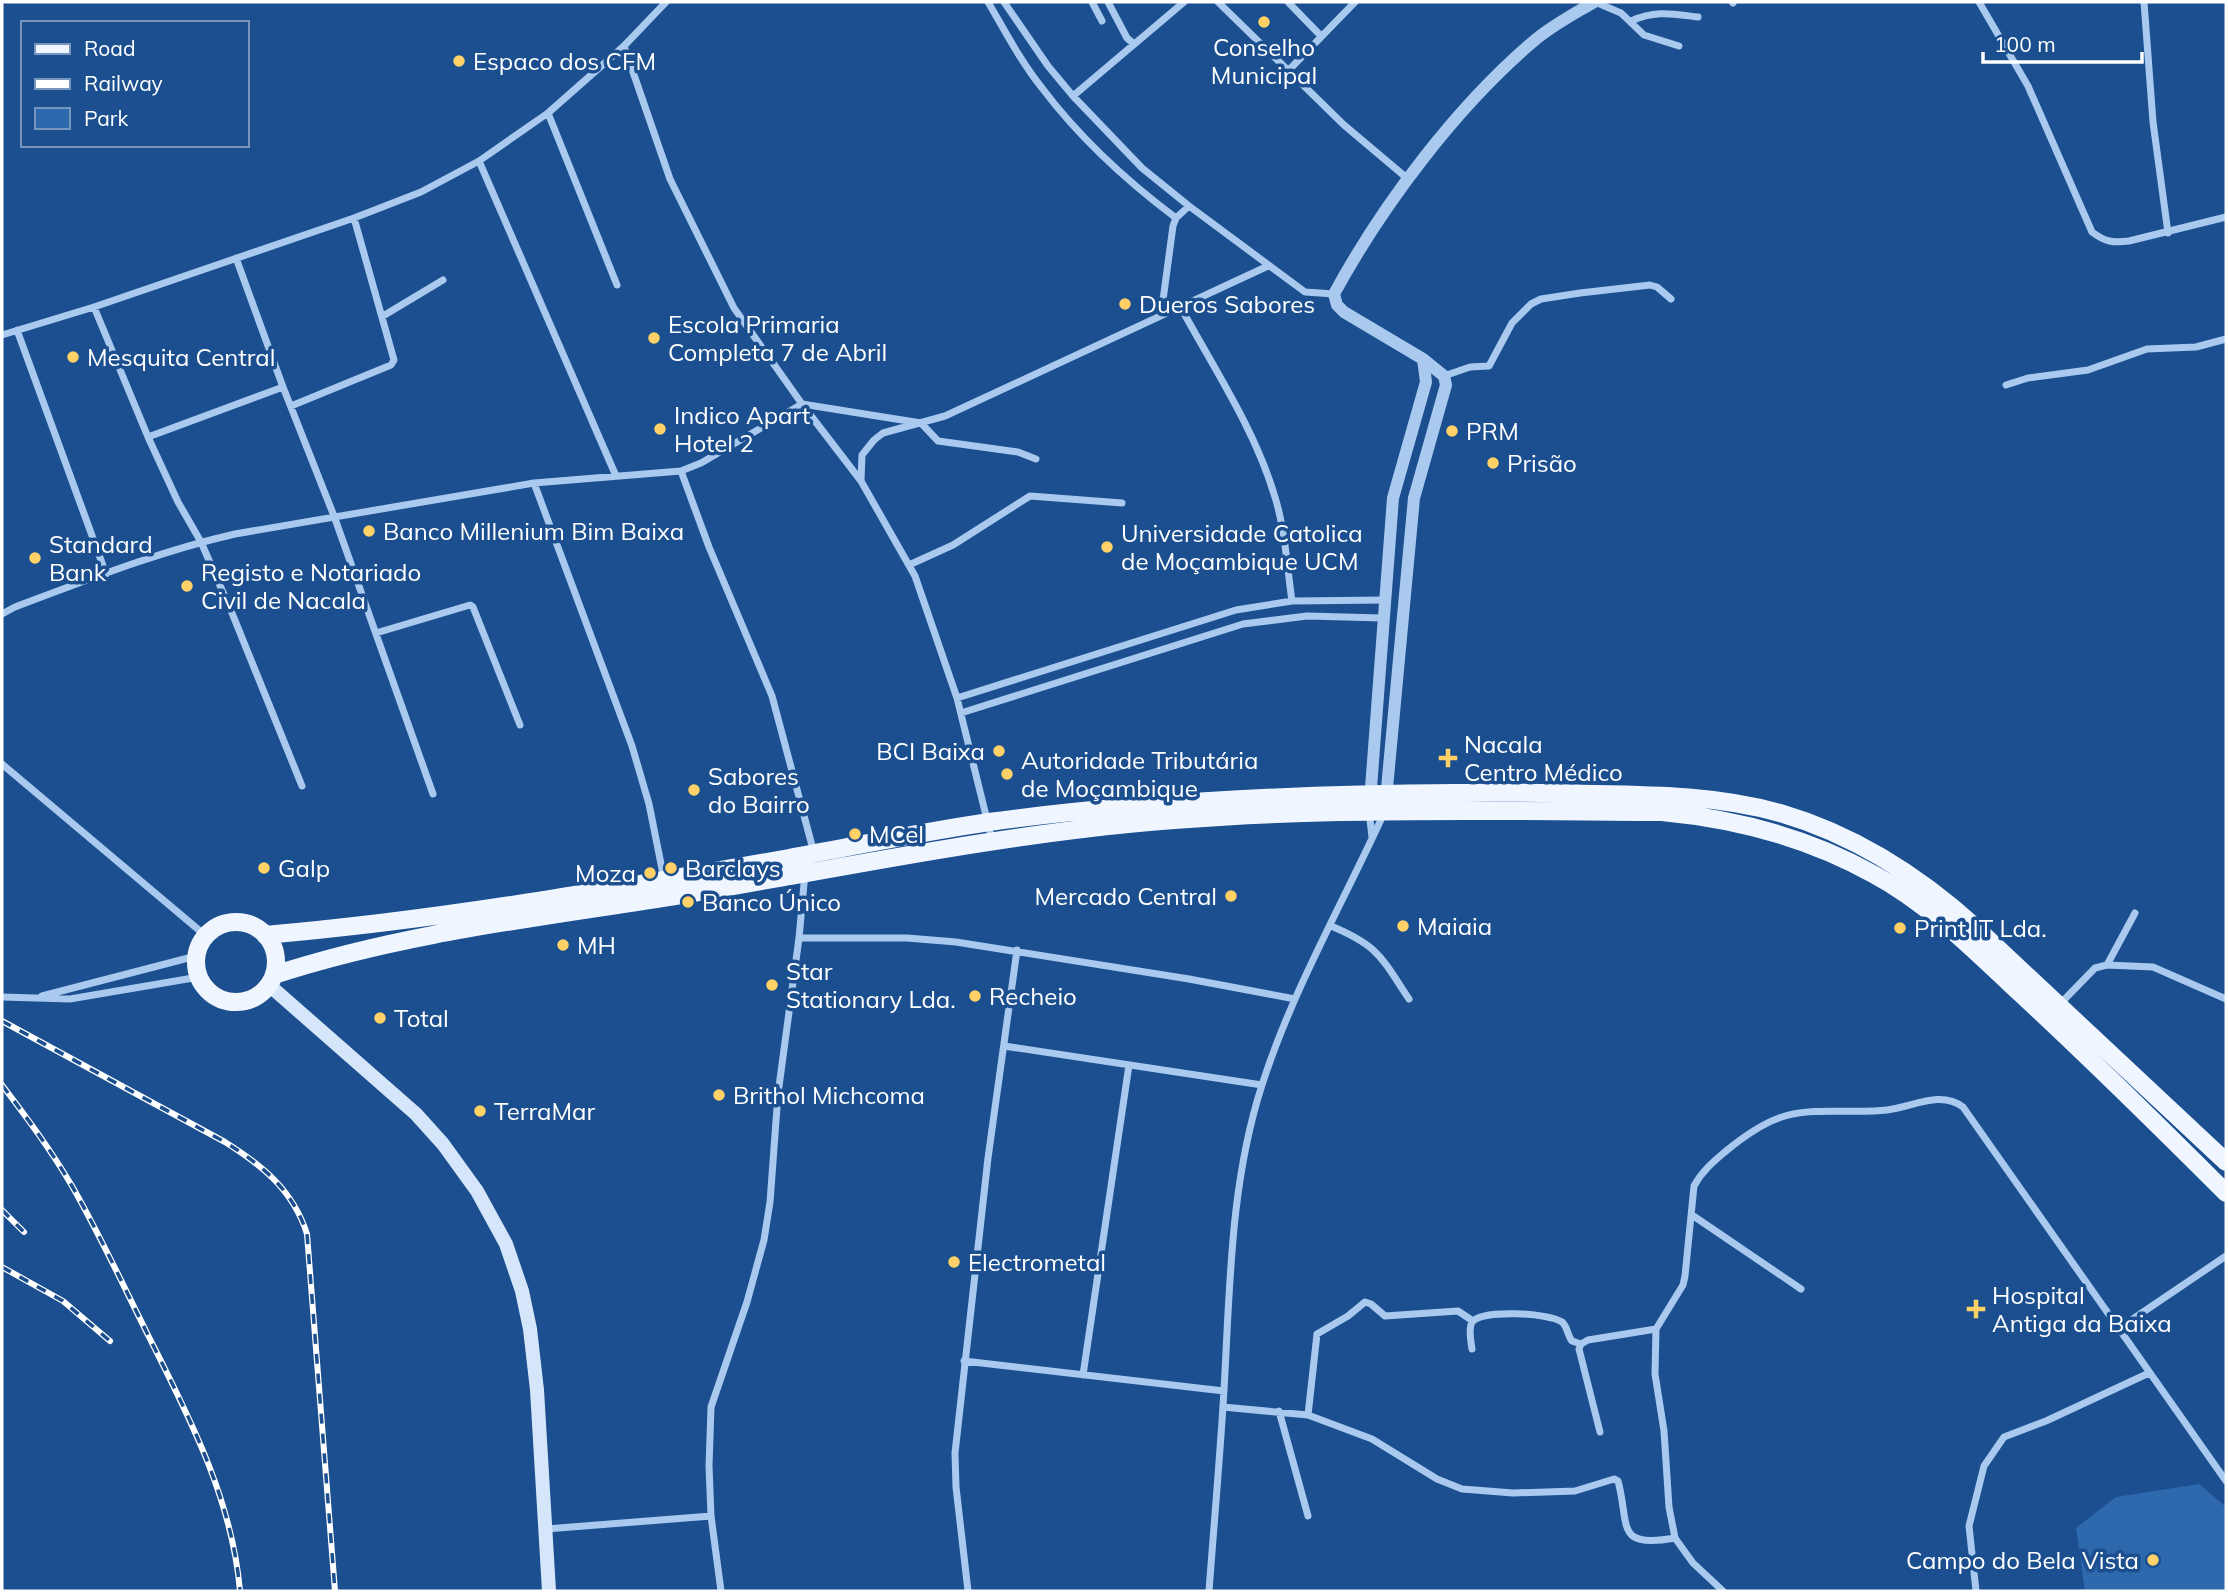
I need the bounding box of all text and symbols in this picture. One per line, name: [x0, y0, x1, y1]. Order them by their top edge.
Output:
marker: Conselho Municipal: [1256, 14, 1272, 30]
legend: [21, 21, 248, 147]
scale bar: [1983, 21, 2142, 65]
text: 100 m: [1994, 31, 2056, 57]
place label: Conselho Municipal: [1211, 32, 1317, 90]
text: Road: [84, 35, 135, 61]
place label: Espaco dos CFM: [473, 46, 656, 76]
marker: Espaco dos CFM: [451, 53, 467, 69]
text: Railway: [84, 70, 163, 96]
text: Park: [84, 105, 128, 131]
place label: Dueros Sabores: [1139, 289, 1315, 319]
marker: Dueros Sabores: [1117, 296, 1133, 312]
place label: Escola Primaria Completa 7 de Abril: [668, 309, 887, 367]
marker: Escola Primaria Completa 7 de Abril: [646, 330, 662, 346]
place label: Mesquita Central: [87, 342, 275, 372]
marker: Mesquita Central: [65, 349, 81, 365]
place label: Indico Apart Hotel 2: [674, 400, 810, 458]
place label: PRM: [1466, 416, 1519, 446]
marker: Indico Apart Hotel 2: [652, 421, 668, 437]
marker: PRM: [1444, 423, 1460, 439]
place label: Prisão: [1507, 448, 1577, 478]
marker: Prisão: [1485, 455, 1501, 471]
place label: Banco Millenium Bim Baixa: [383, 516, 684, 546]
place label: Universidade Catolica de Moçambique UCM: [1121, 518, 1363, 576]
marker: Banco Millenium Bim Baixa: [361, 523, 377, 539]
place label: Standard Bank: [49, 529, 153, 587]
marker: Universidade Catolica de Moçambique UCM: [1099, 539, 1115, 555]
marker: Standard Bank: [27, 550, 43, 566]
place label: Registo e Notariado Civil de Nacala: [201, 557, 421, 615]
marker: Registo e Notariado Civil de Nacala: [179, 578, 195, 594]
place label: Nacala Centro Médico: [1464, 729, 1623, 787]
place label: BCI Baixa: [876, 736, 985, 766]
marker: BCI Baixa: [991, 743, 1007, 759]
place label: Autoridade Tributária de Moçambique: [1021, 745, 1258, 803]
marker: Nacala Centro Médico: [1438, 748, 1458, 768]
place label: Sabores do Bairro: [708, 761, 810, 819]
marker: Autoridade Tributária de Moçambique: [999, 766, 1015, 782]
marker: Sabores do Bairro: [686, 782, 702, 798]
place label: MCel: [869, 819, 924, 849]
marker: MCel: [847, 826, 863, 842]
place label: Galp: [278, 853, 330, 883]
place label: Barclays: [685, 853, 781, 883]
place label: Moza: [575, 858, 636, 888]
marker: Galp: [256, 860, 272, 876]
marker: Barclays: [663, 860, 679, 876]
marker: Moza: [642, 865, 658, 881]
place label: Mercado Central: [1034, 881, 1217, 911]
place label: Banco Único: [702, 887, 841, 917]
marker: Mercado Central: [1223, 888, 1239, 904]
marker: Banco Único: [680, 894, 696, 910]
place label: Maiaia: [1417, 911, 1492, 941]
place label: Print IT Lda.: [1914, 913, 2047, 943]
marker: Maiaia: [1395, 918, 1411, 934]
marker: Print IT Lda.: [1892, 920, 1908, 936]
place label: MH: [577, 930, 616, 960]
marker: MH: [555, 937, 571, 953]
place label: Star Stationary Lda.: [786, 956, 956, 1014]
marker: Star Stationary Lda.: [764, 977, 780, 993]
place label: Recheio: [989, 981, 1077, 1011]
marker: Recheio: [967, 988, 983, 1004]
place label: Total: [394, 1003, 449, 1033]
marker: Total: [372, 1010, 388, 1026]
place label: Brithol Michcoma: [733, 1080, 925, 1110]
marker: Brithol Michcoma: [711, 1087, 727, 1103]
place label: TerraMar: [494, 1096, 595, 1126]
marker: TerraMar: [472, 1103, 488, 1119]
place label: Electrometal: [968, 1247, 1106, 1277]
marker: Electrometal: [946, 1254, 962, 1270]
place label: Hospital Antiga da Baixa: [1992, 1280, 2172, 1338]
marker: Hospital Antiga da Baixa: [1966, 1299, 1986, 1319]
place label: Campo do Bela Vista: [1906, 1545, 2139, 1575]
marker: Campo do Bela Vista: [2145, 1552, 2161, 1568]

